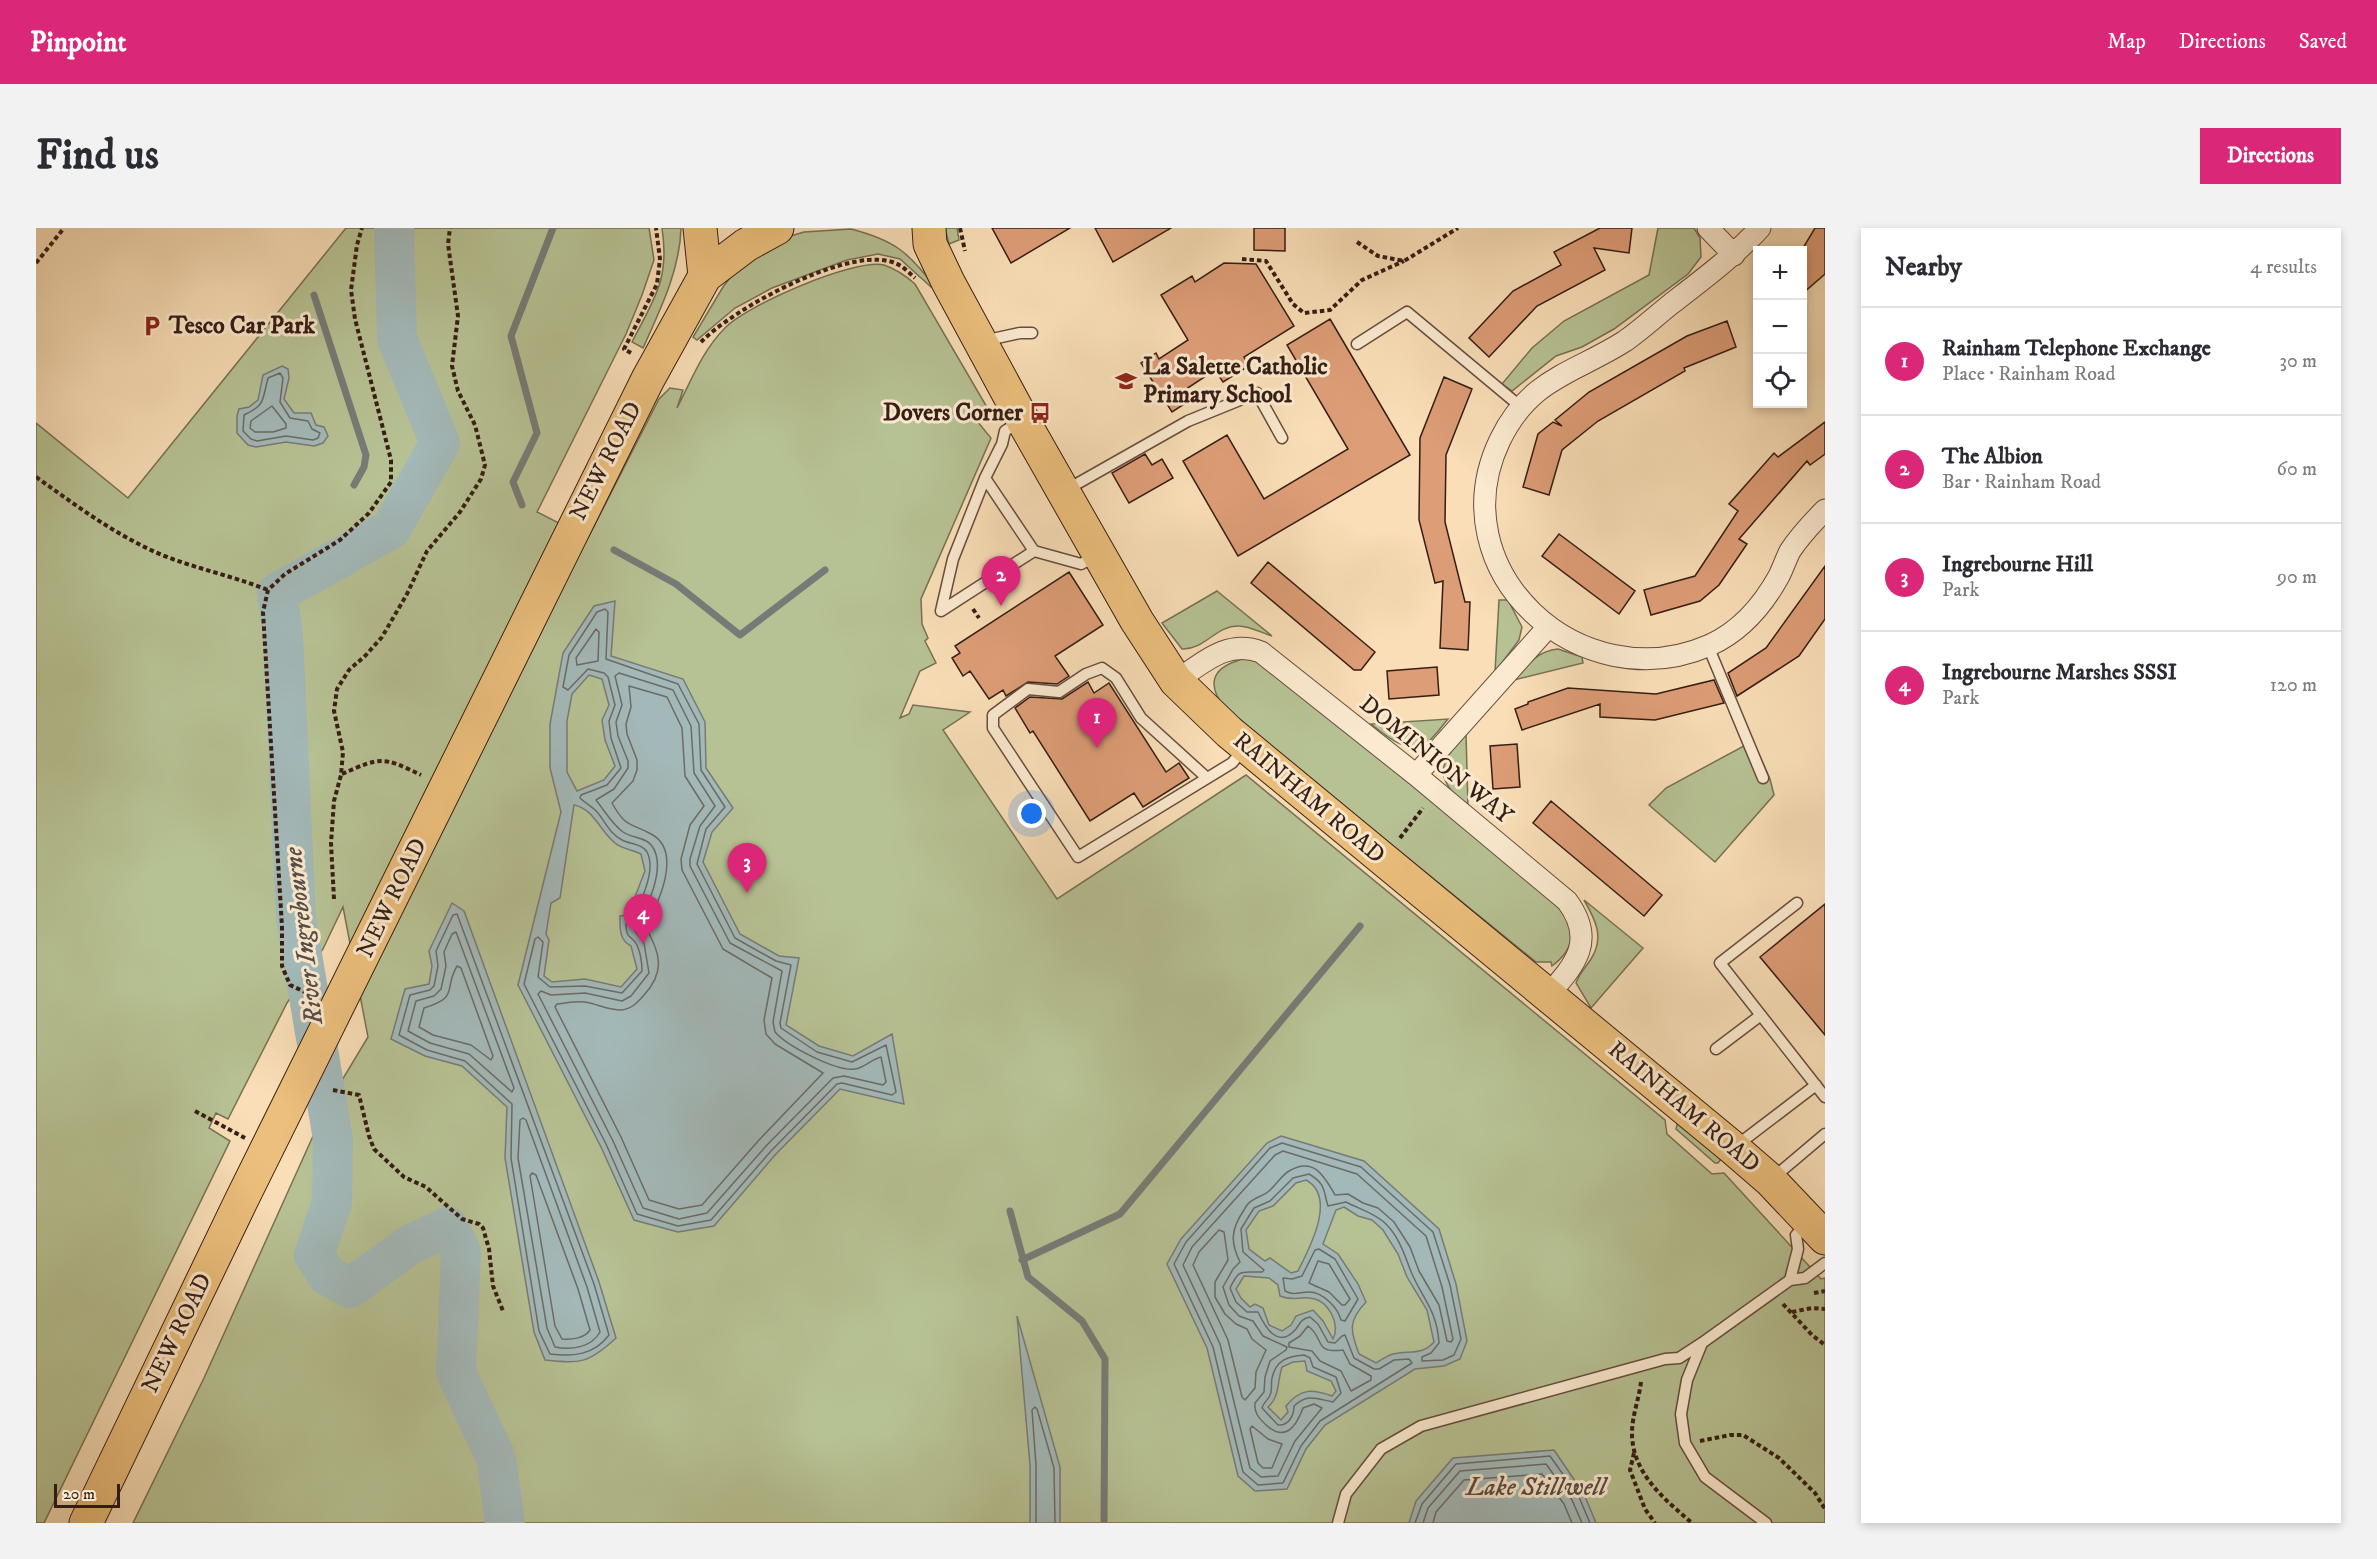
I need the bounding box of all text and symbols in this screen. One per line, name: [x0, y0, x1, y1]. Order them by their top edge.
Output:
text: Pinpoint: [30, 25, 126, 60]
text: Map: [2107, 29, 2146, 55]
text: Directions: [2179, 29, 2266, 55]
text: Saved: [2299, 29, 2347, 55]
button: Directions: [2200, 128, 2341, 184]
text: Find us: [36, 130, 159, 182]
map controls: [1753, 246, 1807, 408]
button: +: [1753, 246, 1807, 300]
text: Nearby: [1885, 251, 1962, 284]
text: 4 results: [2250, 255, 2317, 280]
button: −: [1753, 300, 1807, 354]
place label: Tesco Car Park: [168, 311, 316, 341]
parking icon: Tesco Car Park: [140, 314, 164, 338]
text: Rainham Telephone Exchange: [1942, 335, 2211, 362]
text: 1: [1901, 349, 1908, 374]
text: 30 m: [2279, 349, 2317, 374]
place label: La Salette Catholic Primary School: [1143, 352, 1328, 410]
button: locate: [1753, 354, 1807, 408]
text: Place · Rainham Road: [1942, 362, 2115, 387]
school or university icon: La Salette Catholic Primary School: [1114, 369, 1138, 393]
street label: NEW ROAD: [563, 396, 649, 526]
place label: Dovers Corner: [883, 398, 1024, 428]
bus stop icon: Dovers Corner: [1028, 401, 1052, 425]
text: The Albion: [1942, 443, 2043, 470]
text: 2: [1900, 457, 1909, 482]
text: 60 m: [2277, 457, 2317, 482]
text: Bar · Rainham Road: [1942, 470, 2101, 495]
text: Ingrebourne Hill: [1942, 551, 2093, 578]
pin: 2: [982, 556, 1020, 606]
text: 3: [1901, 565, 1908, 590]
text: 90 m: [2277, 565, 2317, 590]
text: Park: [1942, 578, 1979, 603]
text: Ingrebourne Marshes SSSI: [1942, 659, 2177, 686]
text: 4: [1899, 673, 1910, 698]
text: 120 m: [2270, 673, 2317, 698]
text: Park: [1942, 686, 1979, 711]
street label: DOMINION WAY: [1353, 689, 1519, 832]
pin: 1: [1078, 698, 1116, 748]
street label: RAINHAM ROAD: [1227, 726, 1391, 870]
your location: [1017, 799, 1046, 828]
street label: NEW ROAD: [350, 833, 434, 963]
water label: River Ingrebourne: [277, 844, 331, 1027]
pin: 3: [728, 844, 766, 893]
pin: 4: [624, 894, 662, 944]
street label: RAINHAM ROAD: [1602, 1035, 1766, 1179]
street label: NEW ROAD: [135, 1268, 219, 1398]
water label: Lake Stillwell: [1464, 1471, 1609, 1504]
scale bar: [54, 1481, 120, 1508]
text: 20 m: [63, 1484, 95, 1504]

